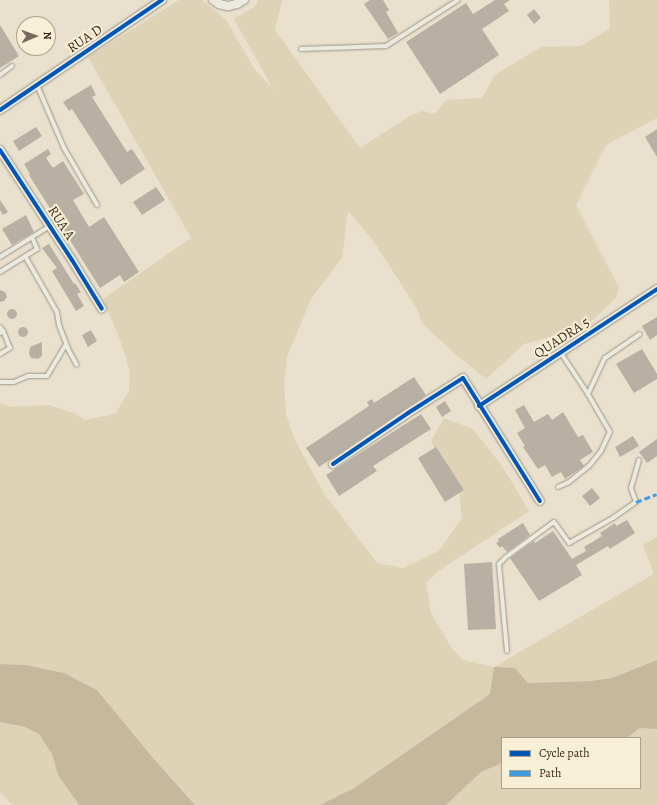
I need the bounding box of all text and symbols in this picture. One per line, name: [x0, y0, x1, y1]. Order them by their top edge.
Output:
north arrow: [16, 16, 56, 56]
street label: RUA D: [64, 21, 106, 57]
text: N: [40, 31, 55, 40]
street label: RUA A: [44, 203, 78, 243]
street label: QUADRA 5: [531, 314, 593, 362]
legend: [501, 737, 641, 789]
text: Cycle path: [539, 745, 590, 761]
text: Path: [539, 765, 561, 781]

